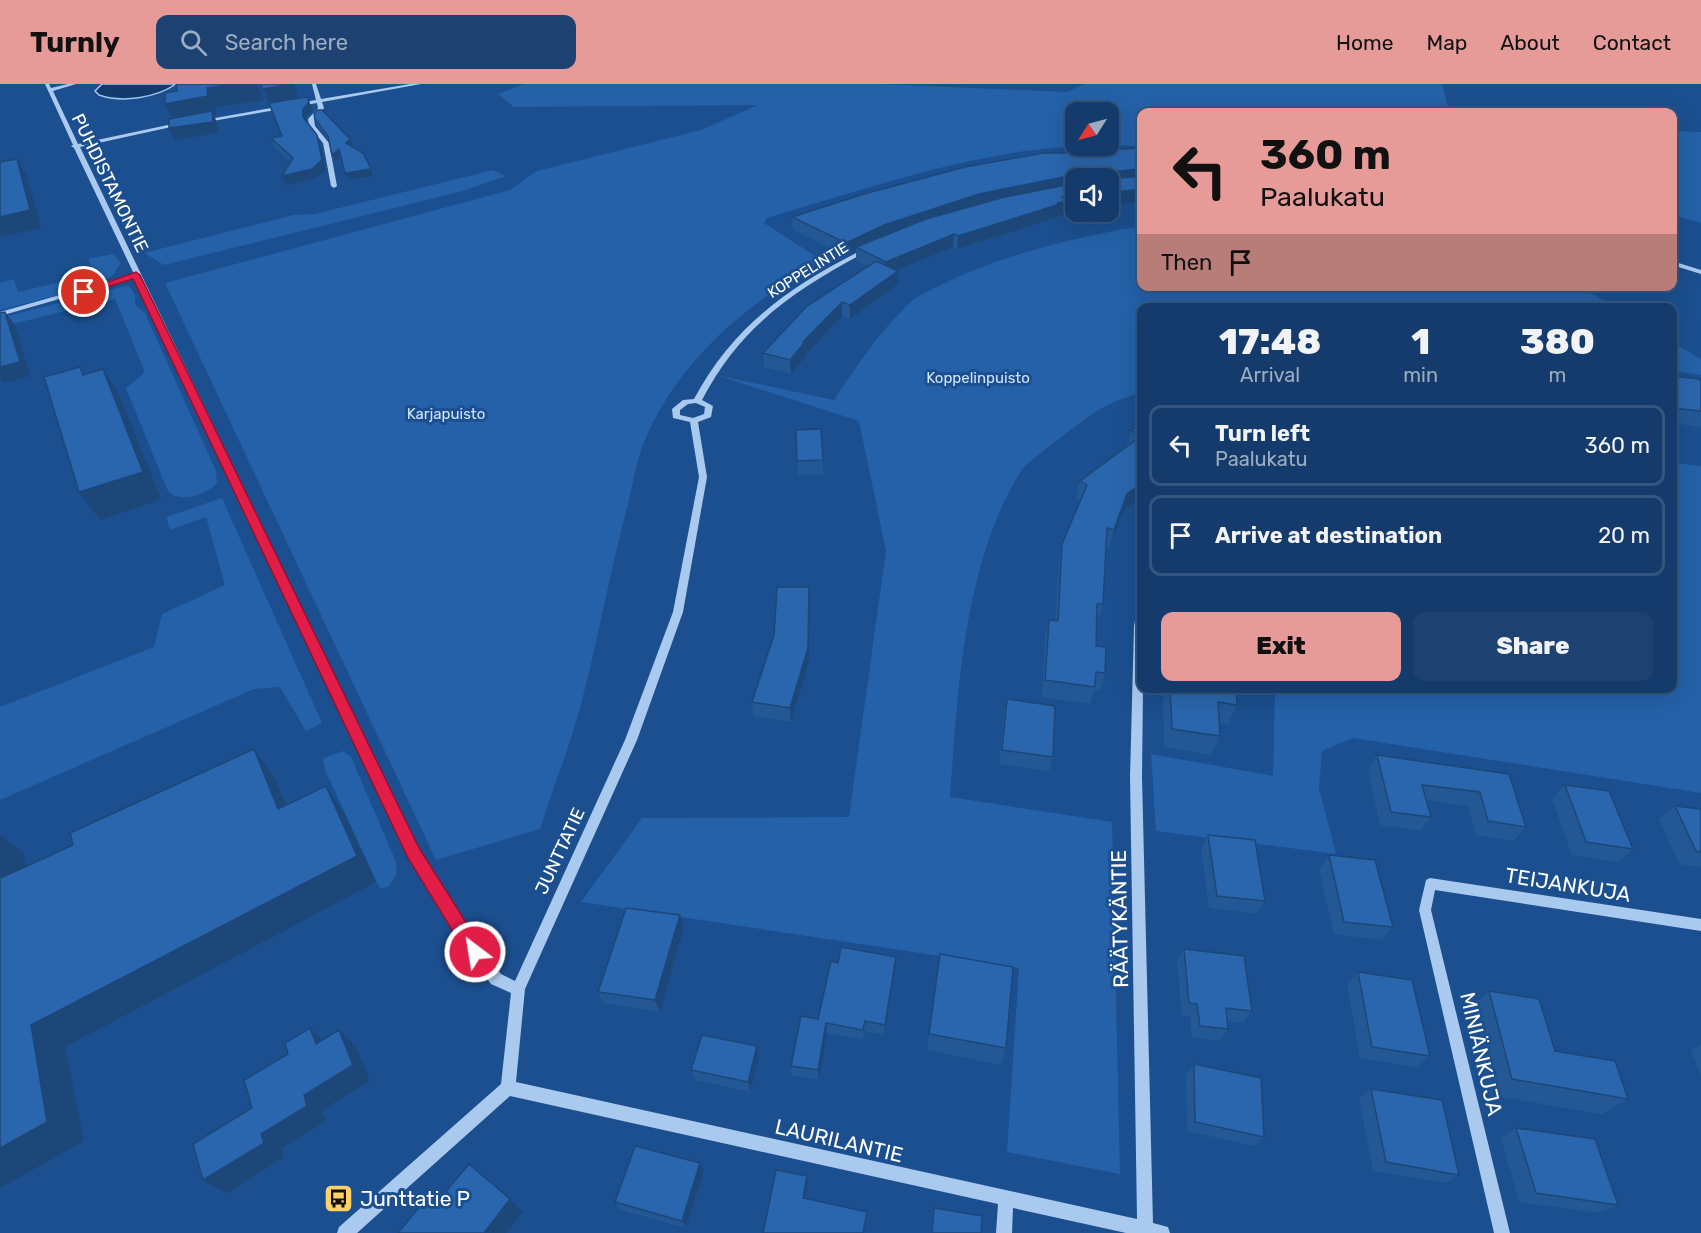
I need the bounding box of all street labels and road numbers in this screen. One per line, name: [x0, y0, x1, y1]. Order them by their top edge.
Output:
street label: PUHDISTAMONTIE: [67, 110, 153, 256]
street label: KOPPELINTIE: [764, 238, 852, 302]
street label: JUNTTATIE: [530, 804, 590, 898]
street label: RÄÄTYKÄNTIE: [1106, 850, 1133, 988]
street label: TEIJANKUJA: [1504, 862, 1633, 907]
street label: MINIÄNKUJA: [1455, 990, 1508, 1118]
street label: LAURILANTIE: [773, 1114, 906, 1167]

